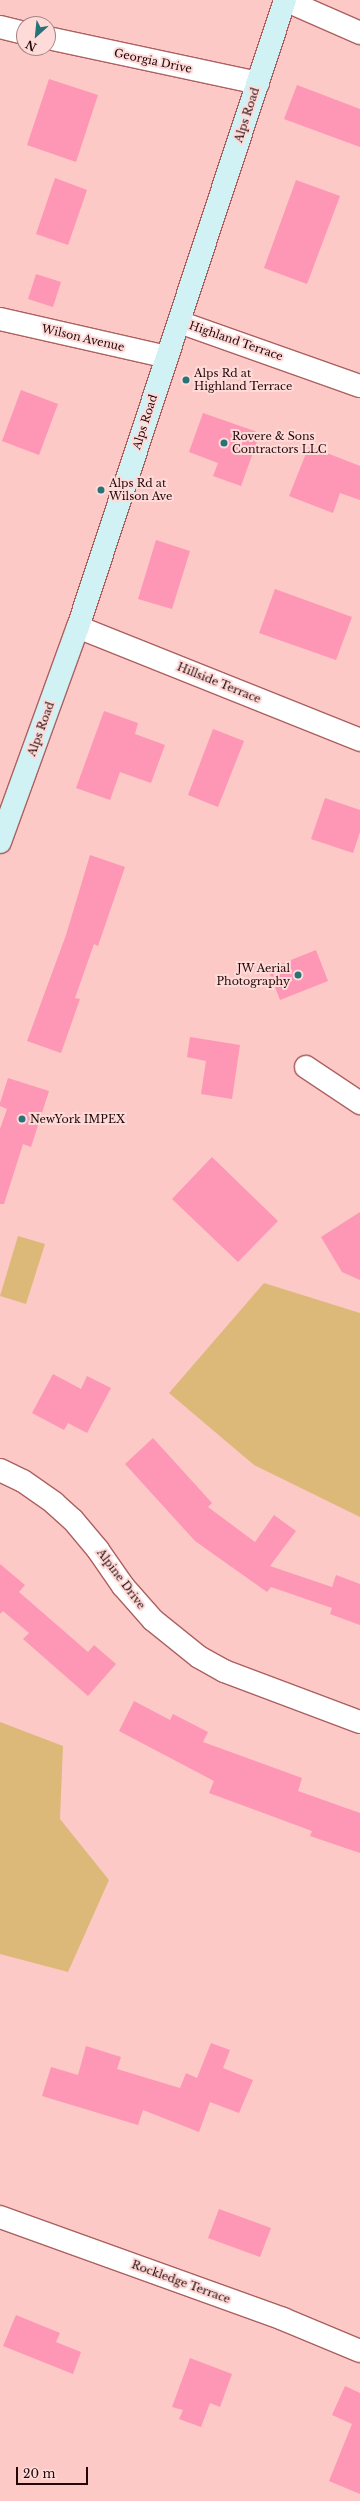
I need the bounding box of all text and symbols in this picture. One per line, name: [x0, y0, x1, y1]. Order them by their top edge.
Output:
north arrow: [16, 16, 56, 56]
text: N: [23, 37, 39, 54]
street label: Georgia Drive: [113, 46, 193, 76]
street label: Alps Road: [232, 86, 262, 144]
street label: Highland Terrace: [187, 319, 285, 363]
street label: Wilson Avenue: [40, 322, 126, 354]
place label: Alps Rd at Highland Terrace: [194, 367, 293, 393]
marker: Alps Rd at Highland Terrace: [181, 375, 191, 385]
street label: Alps Road: [130, 393, 160, 451]
place label: Rovere & Sons Contractors LLC: [232, 430, 327, 456]
marker: Rovere & Sons Contractors LLC: [219, 438, 229, 448]
place label: Alps Rd at Wilson Ave: [109, 477, 173, 503]
marker: Alps Rd at Wilson Ave: [96, 485, 106, 495]
street label: Hillside Terrace: [175, 660, 263, 706]
street label: Alps Road: [25, 700, 57, 758]
place label: JW Aerial Photography: [217, 962, 290, 988]
marker: JW Aerial Photography: [293, 970, 303, 980]
place label: NewYork IMPEX: [30, 1112, 125, 1126]
marker: NewYork IMPEX: [17, 1114, 27, 1124]
street label: Alpine Drive: [94, 1546, 148, 1612]
street label: Rockledge Terrace: [130, 2258, 232, 2306]
scale bar: [18, 2459, 90, 2485]
text: 20 m: [23, 2466, 55, 2481]

